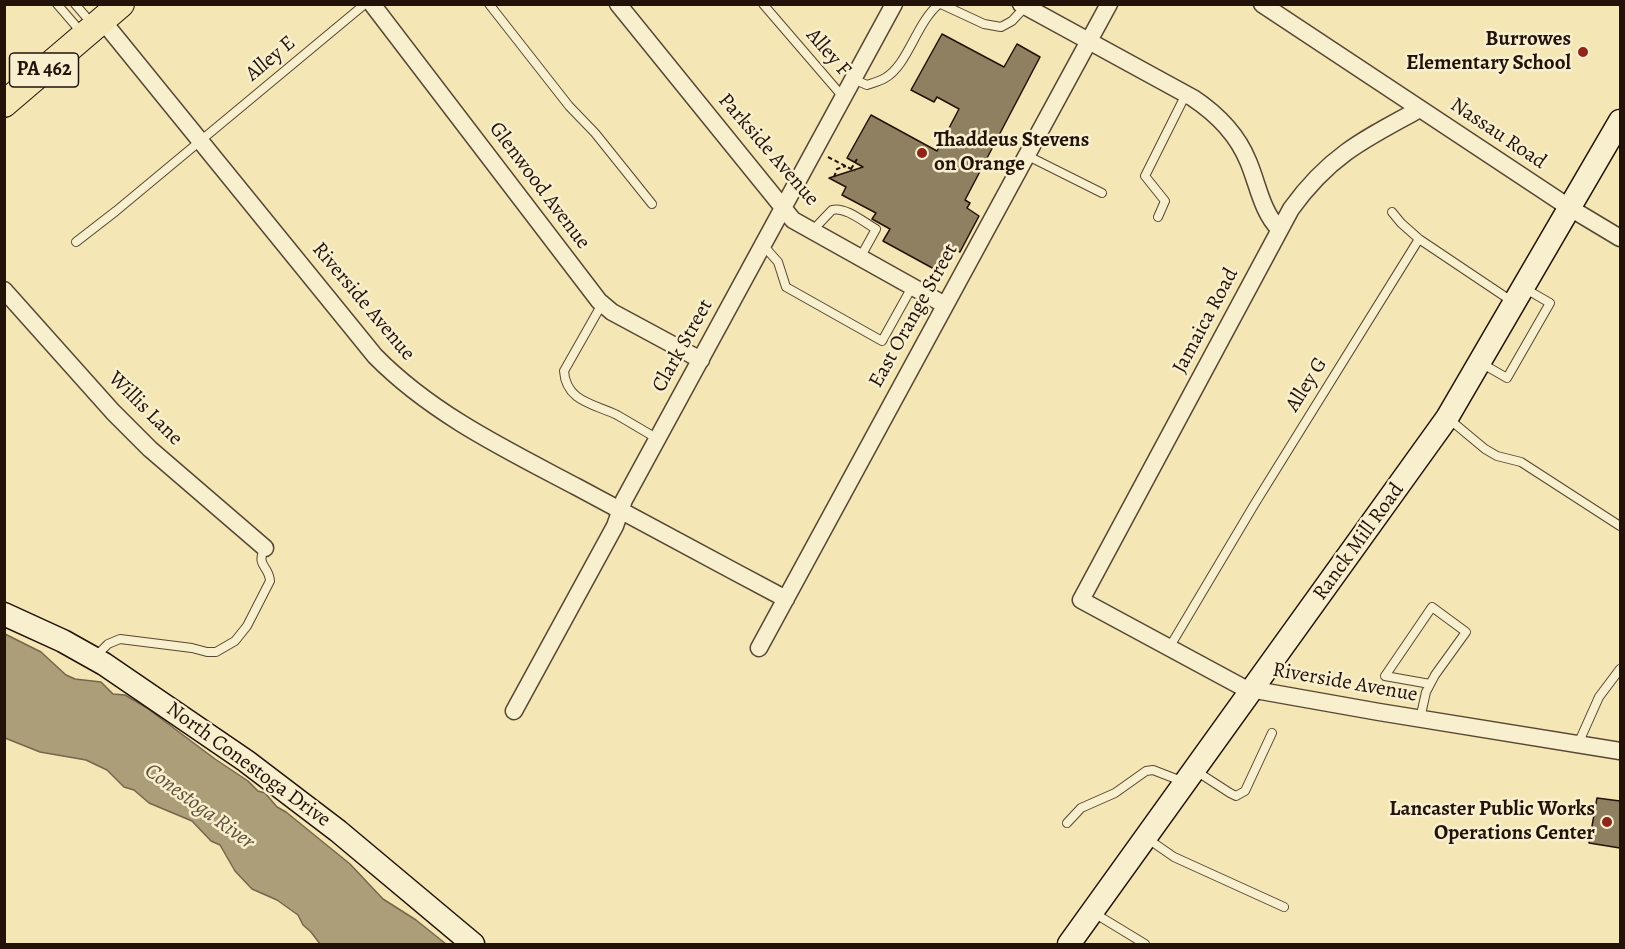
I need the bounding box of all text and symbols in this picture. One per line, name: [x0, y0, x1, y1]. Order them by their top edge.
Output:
street label: Alley F: [800, 24, 856, 82]
place label: Burrowes Elementary School: [1406, 27, 1571, 77]
street label: Alley E: [241, 31, 301, 87]
marker: Burrowes Elementary School: [1576, 45, 1590, 59]
road number: PA 462: [9, 53, 78, 87]
street label: Parkside Avenue: [712, 88, 824, 212]
street label: Nassau Road: [1445, 93, 1551, 175]
street label: Glenwood Avenue: [483, 117, 595, 255]
place label: Thaddeus Stevens on Orange: [934, 128, 1089, 178]
marker: Thaddeus Stevens on Orange: [915, 146, 929, 160]
street label: Riverside Avenue: [306, 238, 420, 366]
street label: East Orange Street: [864, 240, 964, 392]
street label: Jamaica Road: [1168, 264, 1244, 378]
street label: Clark Street: [647, 295, 719, 397]
street label: Alley G: [1281, 353, 1333, 417]
street label: Willis Lane: [103, 367, 187, 451]
street label: Ranck Mill Road: [1308, 478, 1410, 606]
street label: Riverside Avenue: [1271, 658, 1419, 708]
street label: North Conestoga Drive: [161, 697, 335, 833]
water label: Conestoga River: [139, 758, 259, 856]
place label: Lancaster Public Works Operations Center: [1389, 797, 1595, 847]
marker: Lancaster Public Works Operations Center: [1600, 815, 1614, 829]

